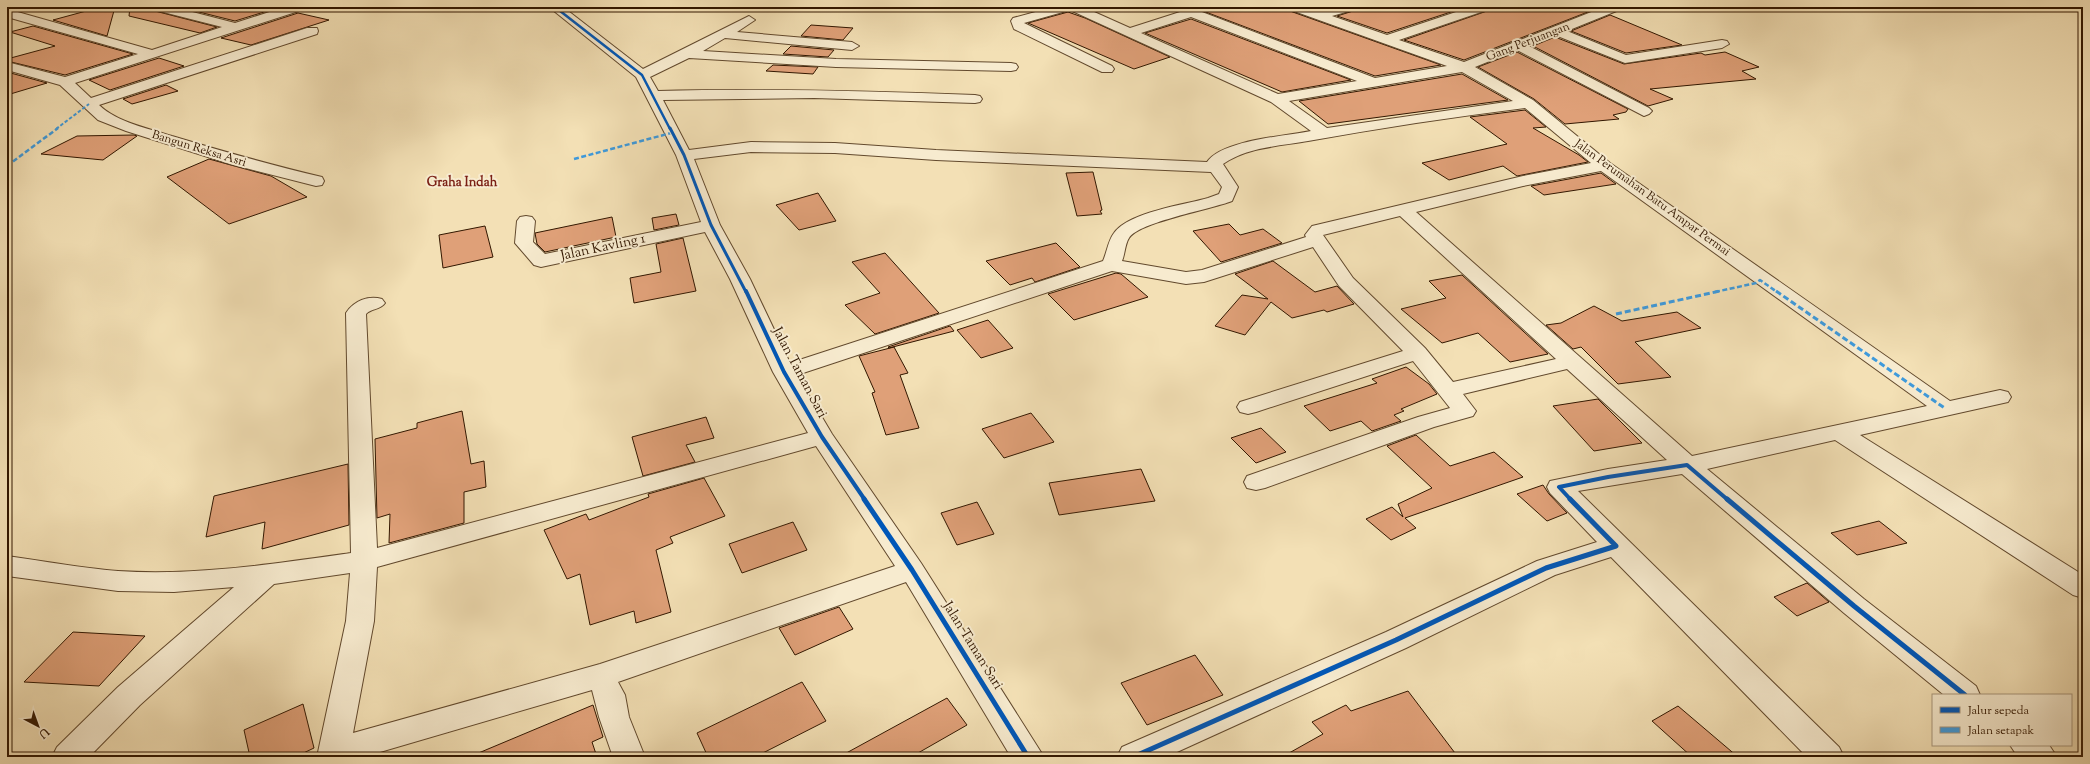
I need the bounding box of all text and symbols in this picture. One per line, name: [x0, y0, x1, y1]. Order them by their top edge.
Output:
street label: Gang Perjuangan: [1484, 18, 1572, 66]
street label: Bangun Reksa Asri: [150, 126, 249, 172]
street label: Jalan Perumahan Batu Ampar Permai: [1570, 135, 1734, 261]
district label: Graha Indah: [427, 174, 498, 192]
street label: Jalan Kavling 1: [558, 229, 648, 267]
street label: Jalan Taman Sari: [766, 323, 831, 422]
street label: Jalan Taman Sari: [936, 597, 1007, 694]
legend: [1932, 694, 2072, 746]
text: Jalur sepeda: [1967, 702, 2029, 720]
north arrow: [18, 706, 58, 746]
text: Jalan setapak: [1967, 722, 2034, 740]
text: U: [35, 723, 53, 742]

